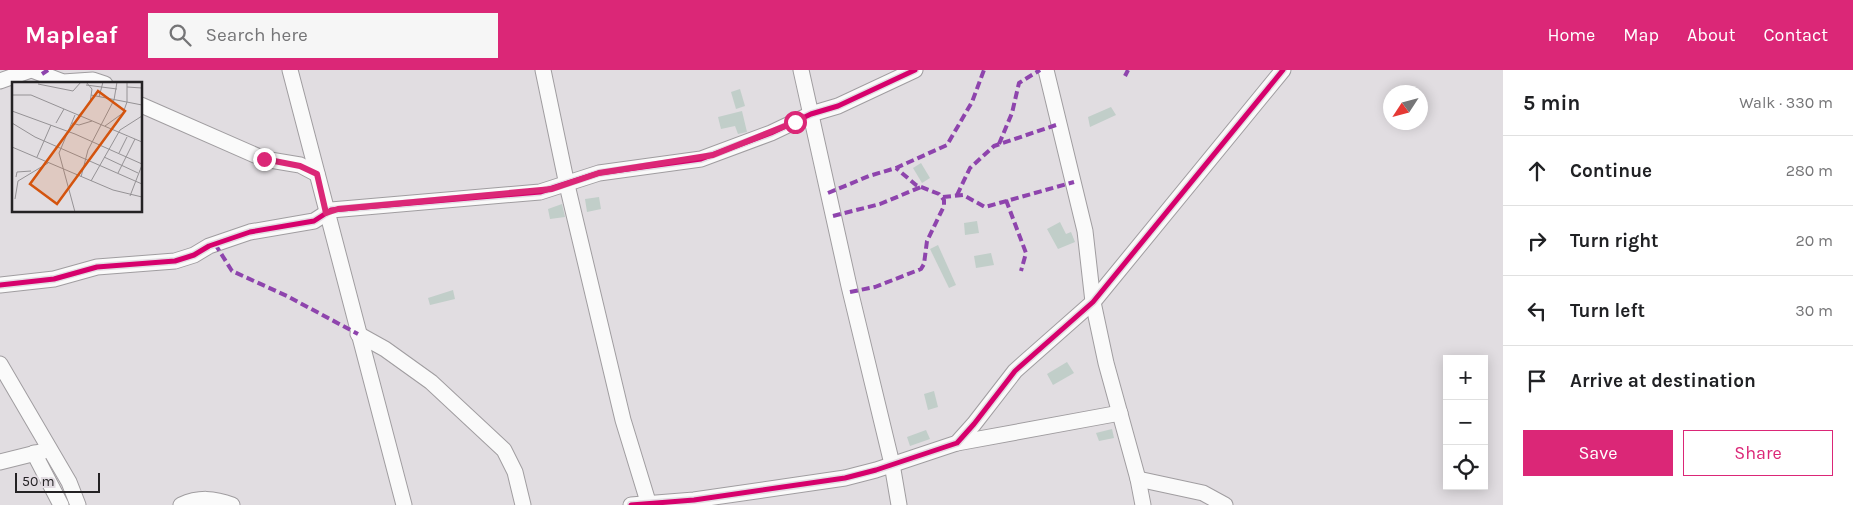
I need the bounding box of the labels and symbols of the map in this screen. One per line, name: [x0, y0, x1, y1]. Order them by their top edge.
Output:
inset map: [12, 82, 142, 212]
north arrow: [1383, 85, 1428, 130]
route start: [784, 111, 807, 134]
route end: [253, 148, 276, 171]
scale bar: [15, 470, 100, 493]

